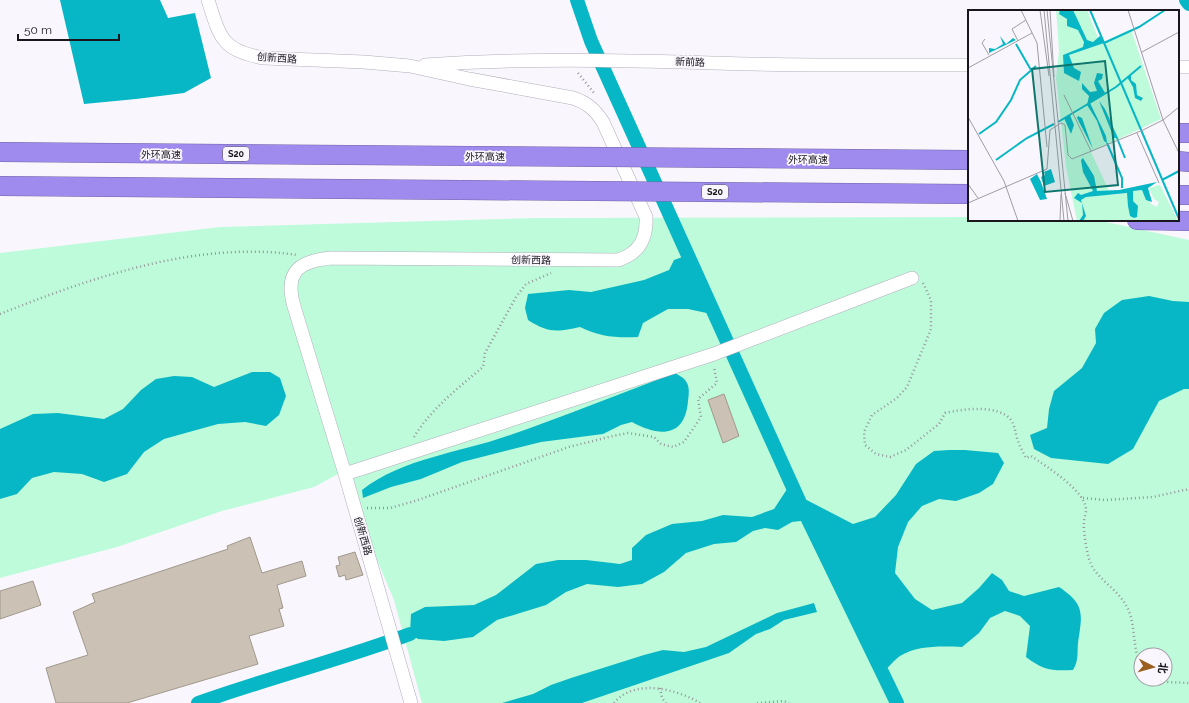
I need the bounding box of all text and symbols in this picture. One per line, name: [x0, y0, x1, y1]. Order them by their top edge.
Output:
inset map: [968, 10, 1179, 221]
scale bar: [18, 16, 119, 42]
text: 50 m: [24, 23, 52, 37]
street label: 创新西路: [257, 51, 297, 65]
street label: 新前路: [675, 56, 705, 68]
road number: S20: [223, 147, 249, 161]
street label: 外环高速: [141, 149, 181, 160]
street label: 外环高速: [465, 151, 505, 162]
street label: 外环高速: [788, 154, 828, 165]
road number: S20: [702, 185, 728, 199]
street label: 创新西路: [511, 254, 551, 266]
street label: 创新西路: [352, 515, 374, 557]
north arrow: [1133, 647, 1173, 687]
text: 北: [1155, 662, 1169, 674]

